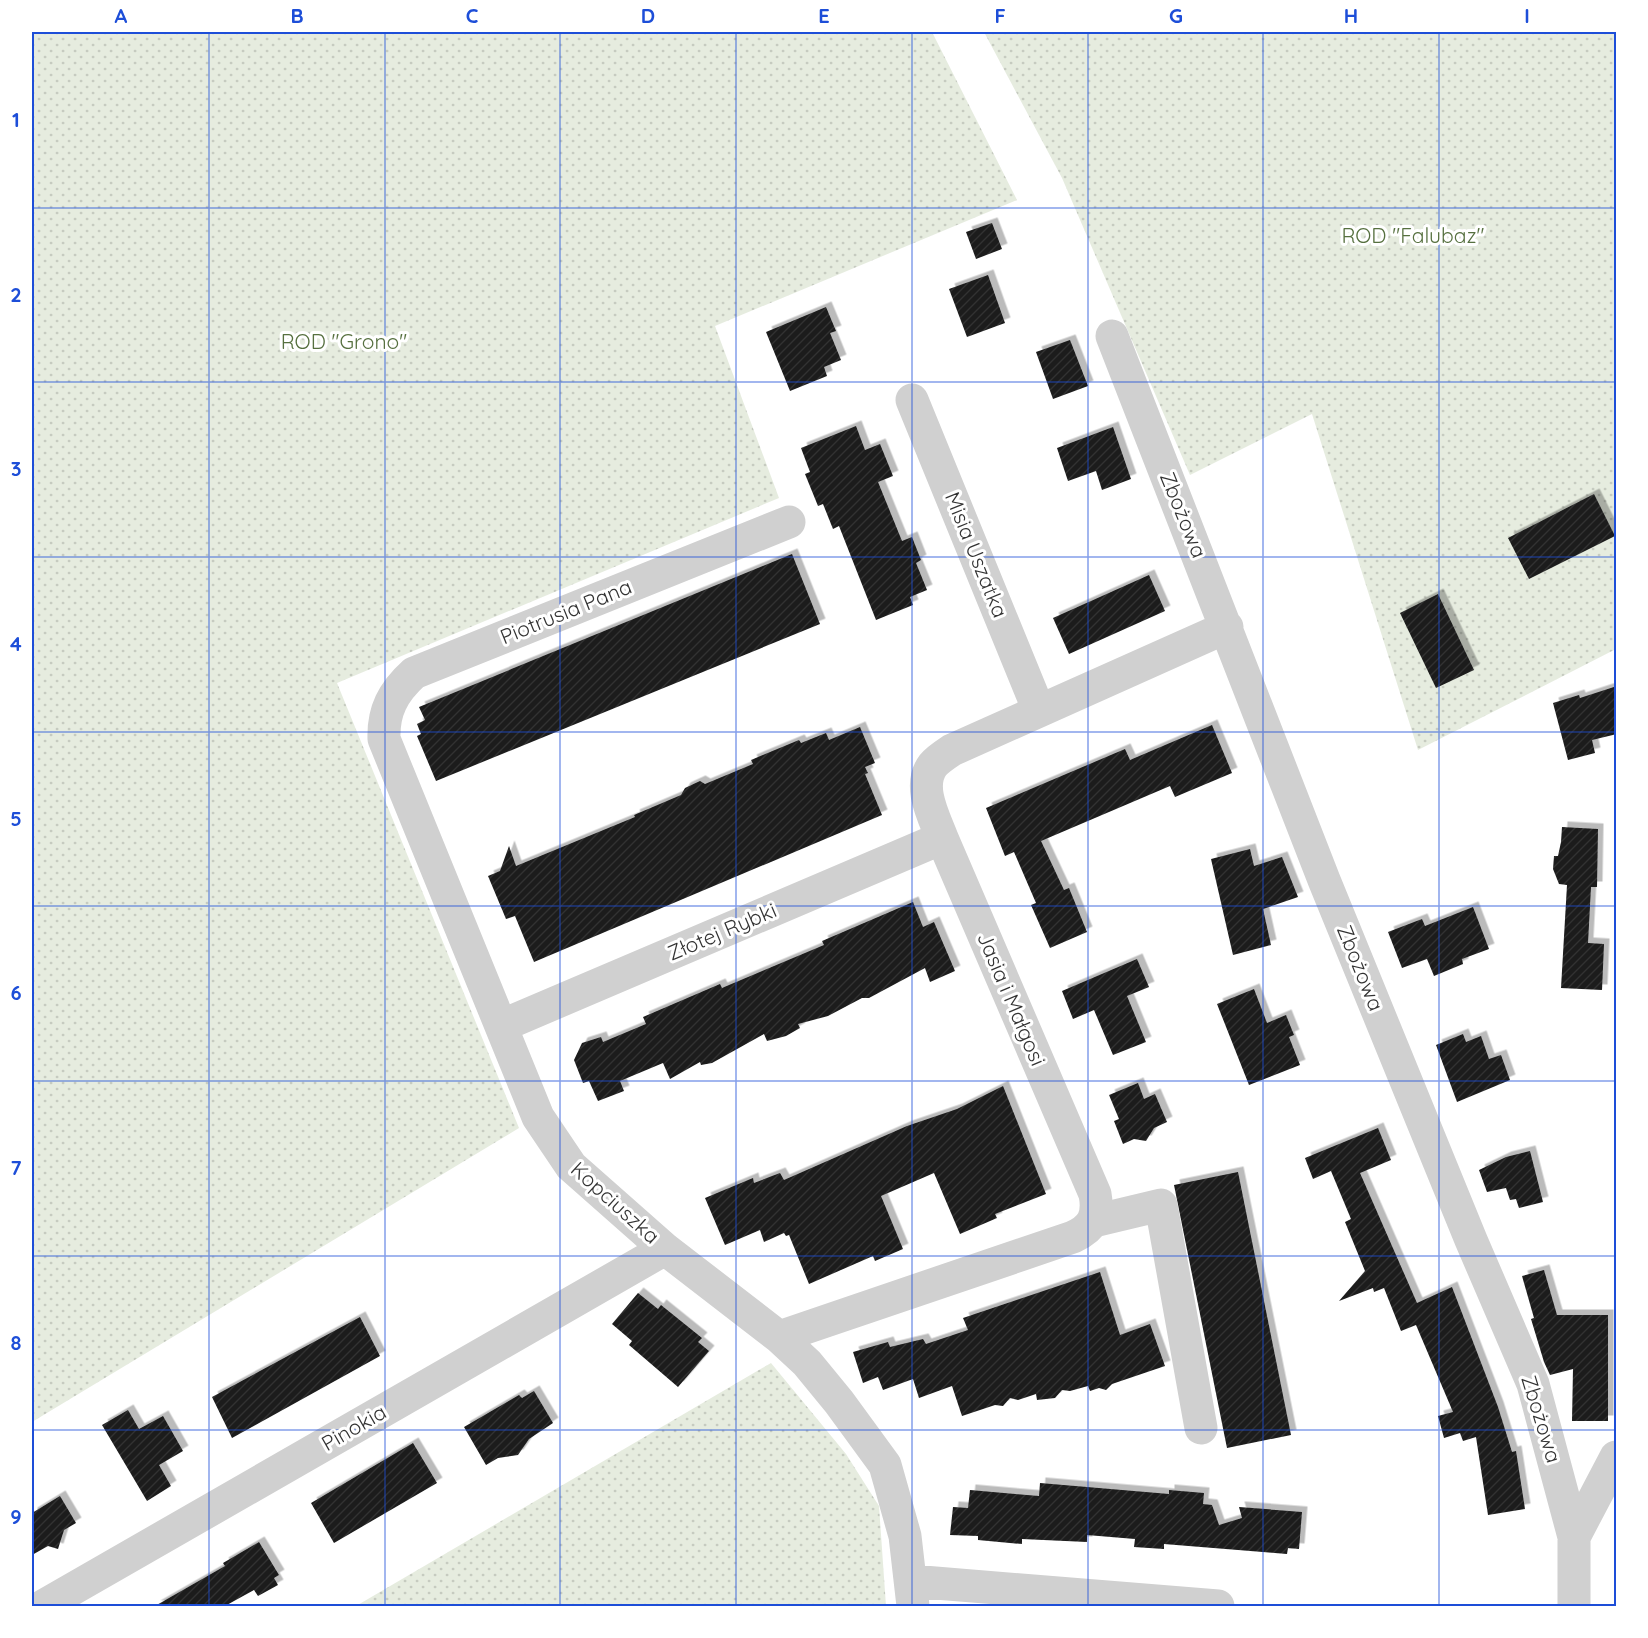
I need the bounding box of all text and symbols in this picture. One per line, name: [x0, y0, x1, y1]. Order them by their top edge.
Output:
text: A: [115, 3, 128, 28]
text: B: [290, 3, 304, 28]
text: C: [466, 3, 479, 28]
text: D: [641, 3, 655, 28]
text: E: [818, 3, 830, 28]
text: F: [994, 3, 1006, 28]
text: G: [1169, 3, 1183, 28]
text: H: [1344, 3, 1358, 28]
text: I: [1524, 3, 1530, 28]
text: 1: [12, 107, 20, 132]
park label: ROD "Falubaz": [1341, 222, 1485, 248]
text: 2: [10, 282, 22, 307]
park label: ROD "Grono": [281, 328, 407, 354]
text: 3: [11, 456, 21, 481]
street label: Zbożowa: [1155, 468, 1213, 561]
street label: Misia Uszatka: [940, 488, 1014, 621]
street label: Piotrusia Pana: [496, 573, 635, 649]
text: 4: [10, 631, 22, 656]
text: 5: [10, 806, 22, 831]
street label: Złotej Rybki: [663, 896, 780, 966]
street label: Zbożowa: [1332, 921, 1390, 1014]
street label: Jasia i Małgosi: [972, 928, 1052, 1069]
text: 6: [10, 980, 22, 1005]
text: 7: [11, 1155, 22, 1180]
street label: Kopciuszka: [566, 1156, 665, 1249]
text: 8: [11, 1330, 22, 1355]
street label: Zbożowa: [1516, 1372, 1568, 1466]
street label: Pinokia: [317, 1398, 390, 1456]
text: 9: [10, 1504, 22, 1529]

